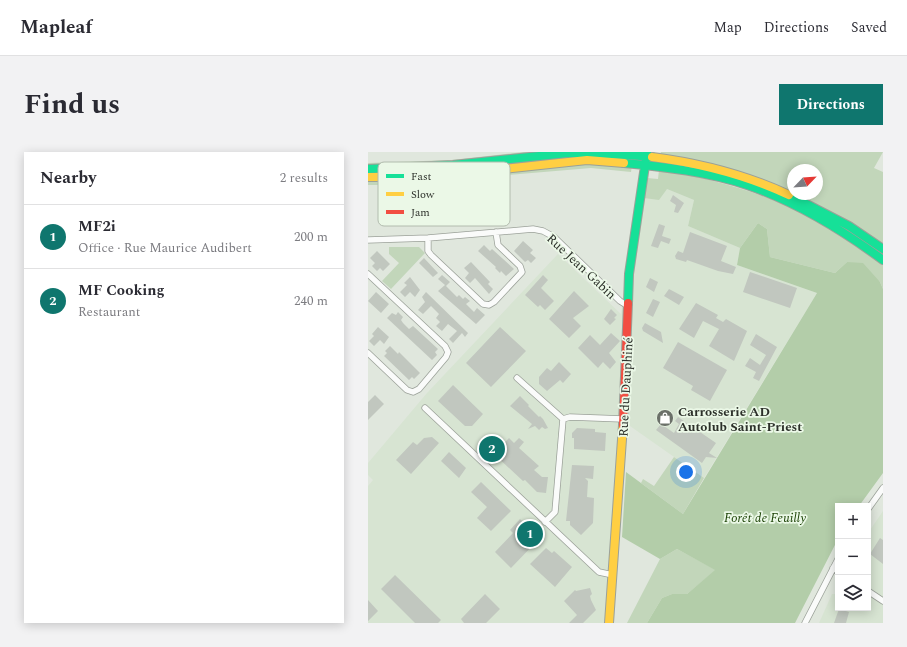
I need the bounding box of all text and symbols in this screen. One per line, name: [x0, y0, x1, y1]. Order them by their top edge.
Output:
text: Mapleaf: [20, 13, 92, 42]
text: Map: [714, 17, 742, 38]
text: Directions: [764, 17, 829, 38]
text: Saved: [851, 17, 887, 38]
text: Find us: [24, 83, 120, 126]
button: Directions: [779, 84, 883, 125]
legend: [378, 162, 510, 226]
north arrow: [787, 164, 823, 200]
text: Nearby: [40, 165, 96, 191]
text: 2 results: [280, 168, 328, 188]
text: Fast: [411, 168, 432, 185]
text: Slow: [411, 186, 435, 203]
text: Jam: [411, 204, 430, 221]
text: MF2i: [78, 215, 116, 238]
text: 1: [49, 227, 57, 247]
text: 200 m: [294, 227, 328, 247]
street label: Rue Jean Gabin: [542, 229, 621, 305]
text: Office · Rue Maurice Audibert: [78, 238, 252, 258]
text: MF Cooking: [78, 279, 165, 302]
text: 2: [49, 291, 57, 311]
text: 240 m: [294, 291, 328, 311]
text: Restaurant: [78, 302, 140, 322]
street label: Rue du Dauphiné: [613, 337, 639, 437]
place label: Carrosserie AD Autolub Saint-Priest: [678, 402, 802, 437]
shop icon: Carrosserie AD Autolub Saint-Priest: [655, 408, 675, 428]
pin: 2: [479, 434, 505, 464]
your location: [676, 462, 696, 482]
map controls: [835, 503, 871, 611]
button: +: [835, 503, 871, 539]
park label: Forêt de Feuilly: [724, 508, 806, 528]
pin: 1: [517, 519, 543, 549]
button: −: [835, 539, 871, 575]
button: layers: [835, 575, 871, 611]

